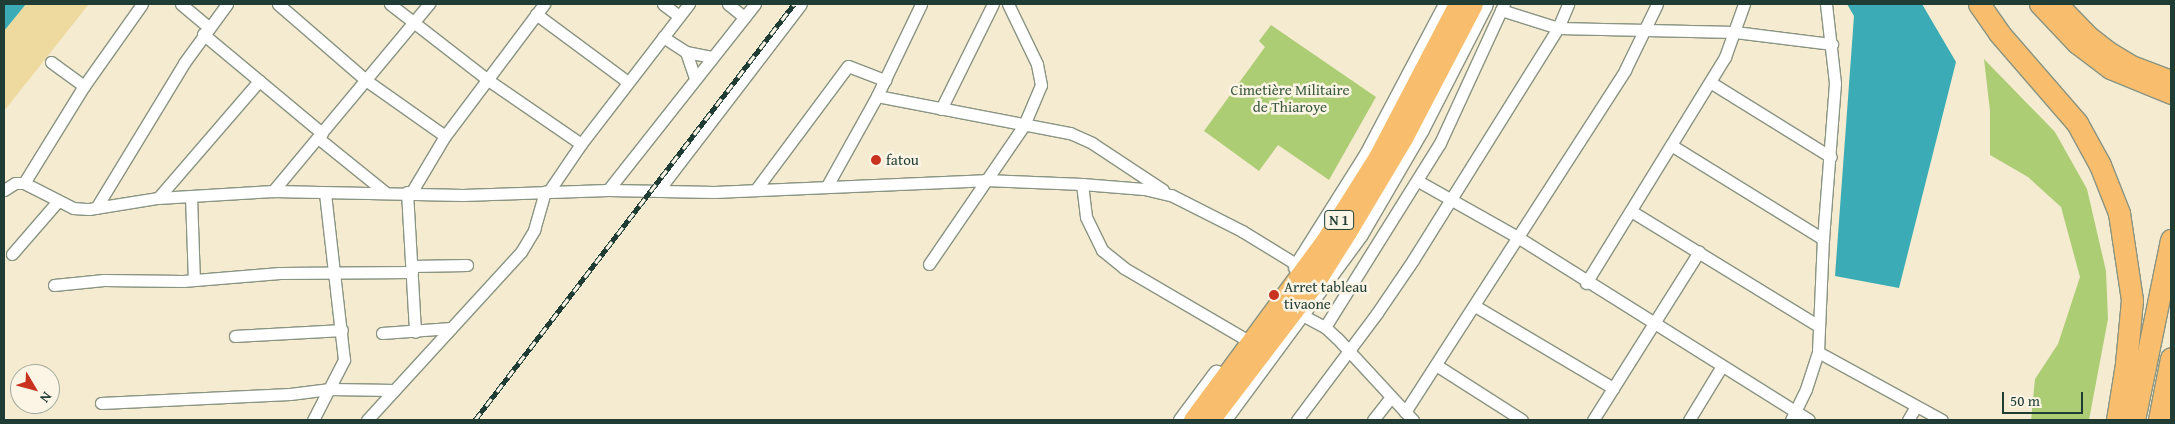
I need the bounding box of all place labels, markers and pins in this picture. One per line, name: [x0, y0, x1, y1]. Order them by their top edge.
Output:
place label: fatou: [886, 151, 919, 169]
marker: fatou: [870, 154, 882, 166]
place label: Arret tableau tivaone: [1284, 277, 1367, 312]
marker: Arret tableau tivaone: [1268, 289, 1280, 301]

